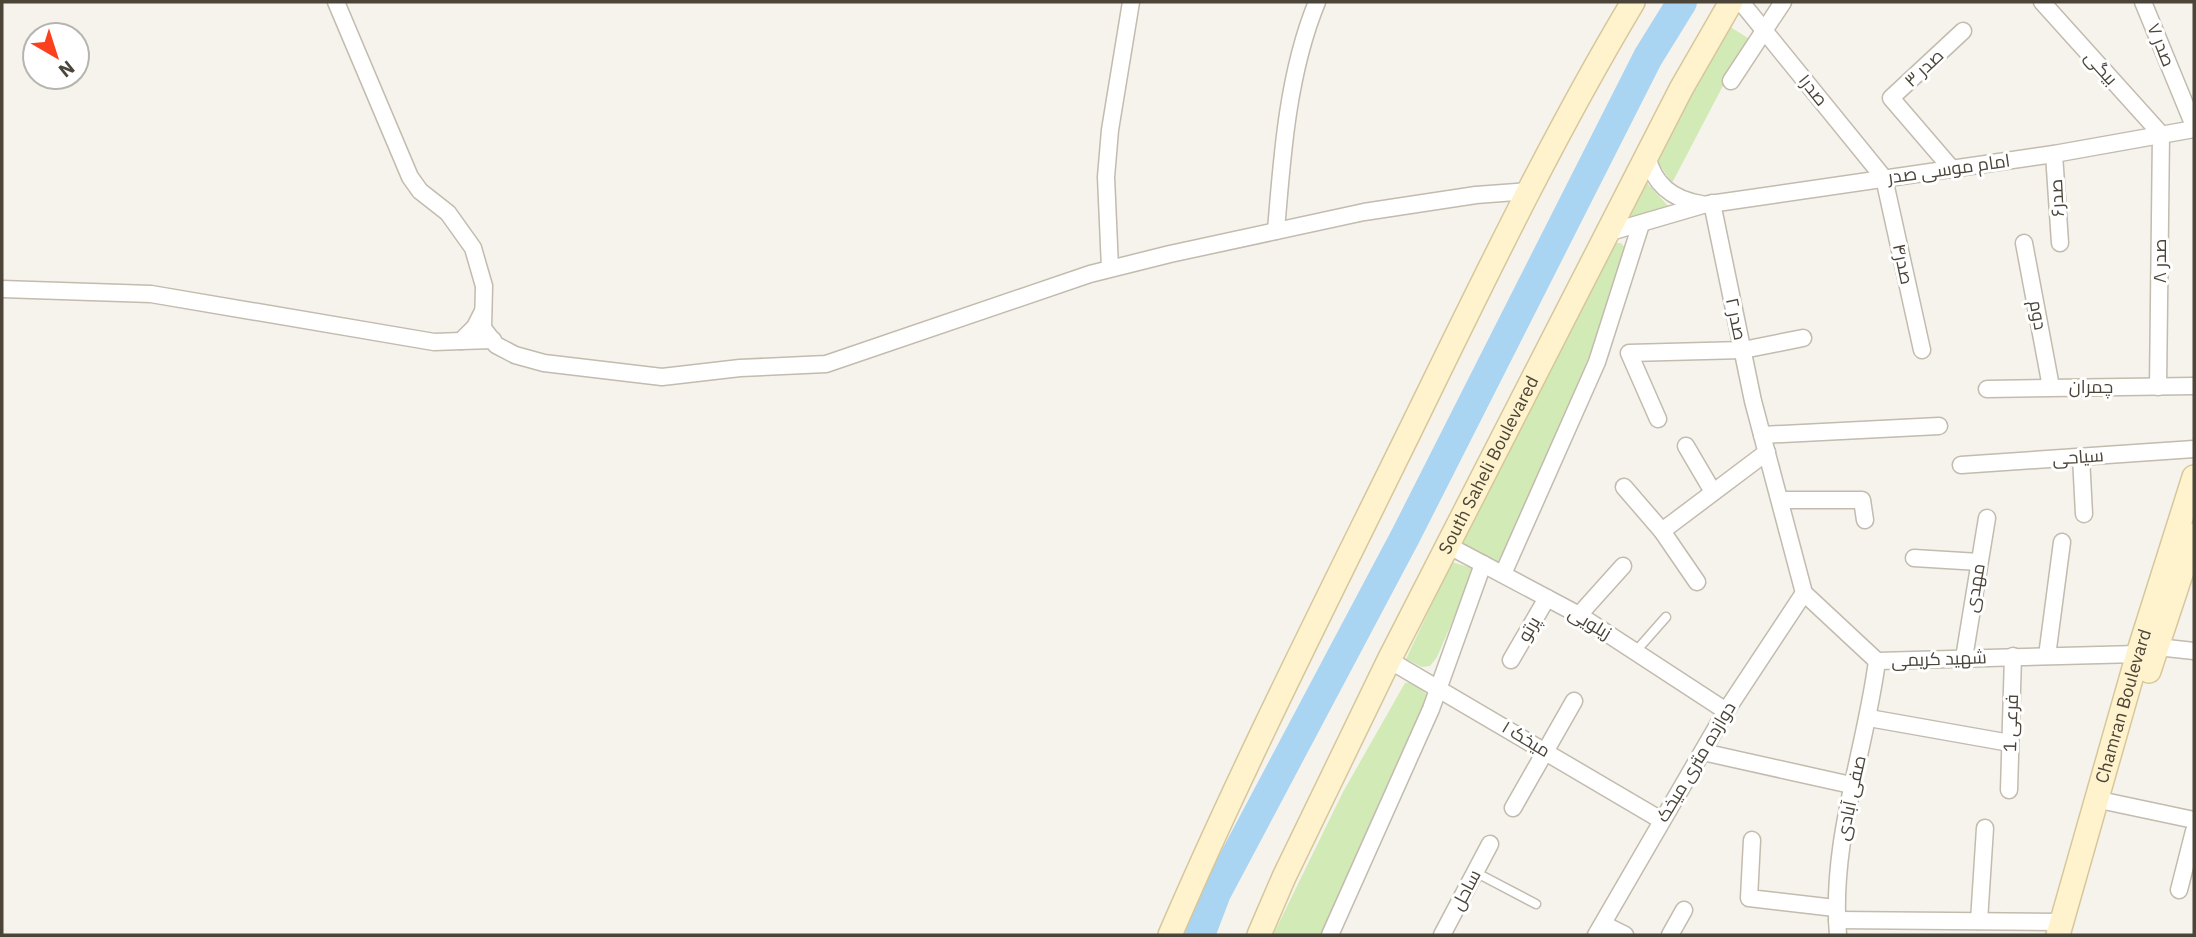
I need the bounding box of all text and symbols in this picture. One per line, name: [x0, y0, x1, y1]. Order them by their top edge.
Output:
street label: صدر ۷: [2142, 20, 2180, 70]
north arrow: [21, 21, 91, 91]
street label: صدر ۳: [1899, 44, 1948, 92]
street label: بیگی: [2080, 46, 2123, 90]
text: N: [54, 56, 80, 83]
street label: صدر۱: [1794, 69, 1833, 110]
street label: امام موسی صدر: [1885, 149, 2012, 190]
street label: صدر۶: [2044, 179, 2069, 217]
street label: صدر ۸: [2148, 239, 2171, 283]
street label: صدر۴: [1888, 241, 1919, 286]
street label: صدر ۲: [1721, 296, 1752, 342]
street label: دوم: [2024, 298, 2052, 332]
street label: South Saheli Boulevared: [1433, 372, 1543, 558]
street label: چمران: [2069, 375, 2113, 399]
street label: سیاحی: [2052, 443, 2104, 470]
street label: مهدی: [1959, 562, 1990, 614]
street label: زیلویی: [1565, 601, 1616, 644]
street label: پرتو: [1512, 612, 1546, 646]
street label: Chamran Boulevard: [2090, 626, 2156, 786]
street label: شهید کریمی: [1891, 645, 1987, 672]
street label: فرعی 1: [1998, 694, 2023, 752]
street label: دوازده متری میخک: [1651, 697, 1741, 826]
street label: میخک ۱: [1498, 715, 1555, 762]
street label: صفی آبادی: [1830, 753, 1871, 842]
street label: ساحل: [1445, 865, 1486, 914]

